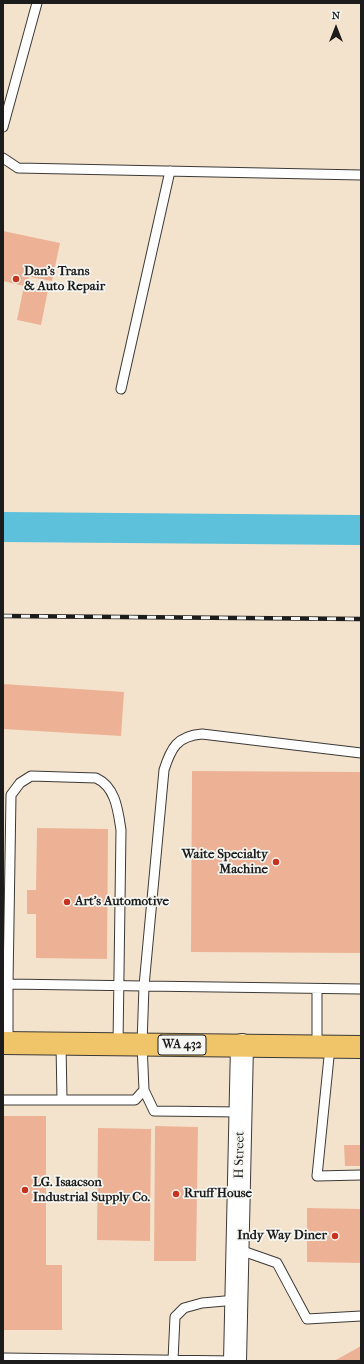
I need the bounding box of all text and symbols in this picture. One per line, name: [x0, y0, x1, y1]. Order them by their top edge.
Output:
north arrow: [316, 8, 356, 48]
text: N: [332, 9, 340, 22]
place label: Dan's Trans & Auto Repair: [24, 264, 105, 295]
marker: Dan's Trans & Auto Repair: [11, 274, 21, 284]
place label: Waite Specialty Machine: [182, 847, 268, 878]
marker: Waite Specialty Machine: [271, 857, 281, 867]
place label: Art's Automotive: [75, 894, 169, 910]
marker: Art's Automotive: [62, 897, 72, 907]
road number: WA 432: [158, 1035, 206, 1055]
street label: H Street: [232, 1131, 248, 1179]
place label: LG. Isaacson Industrial Supply Co.: [33, 1175, 150, 1206]
marker: LG. Isaacson Industrial Supply Co.: [20, 1185, 30, 1195]
place label: Rruff House: [184, 1186, 252, 1202]
marker: Rruff House: [171, 1189, 181, 1199]
place label: Indy Way Diner: [237, 1228, 327, 1244]
marker: Indy Way Diner: [330, 1231, 340, 1241]

